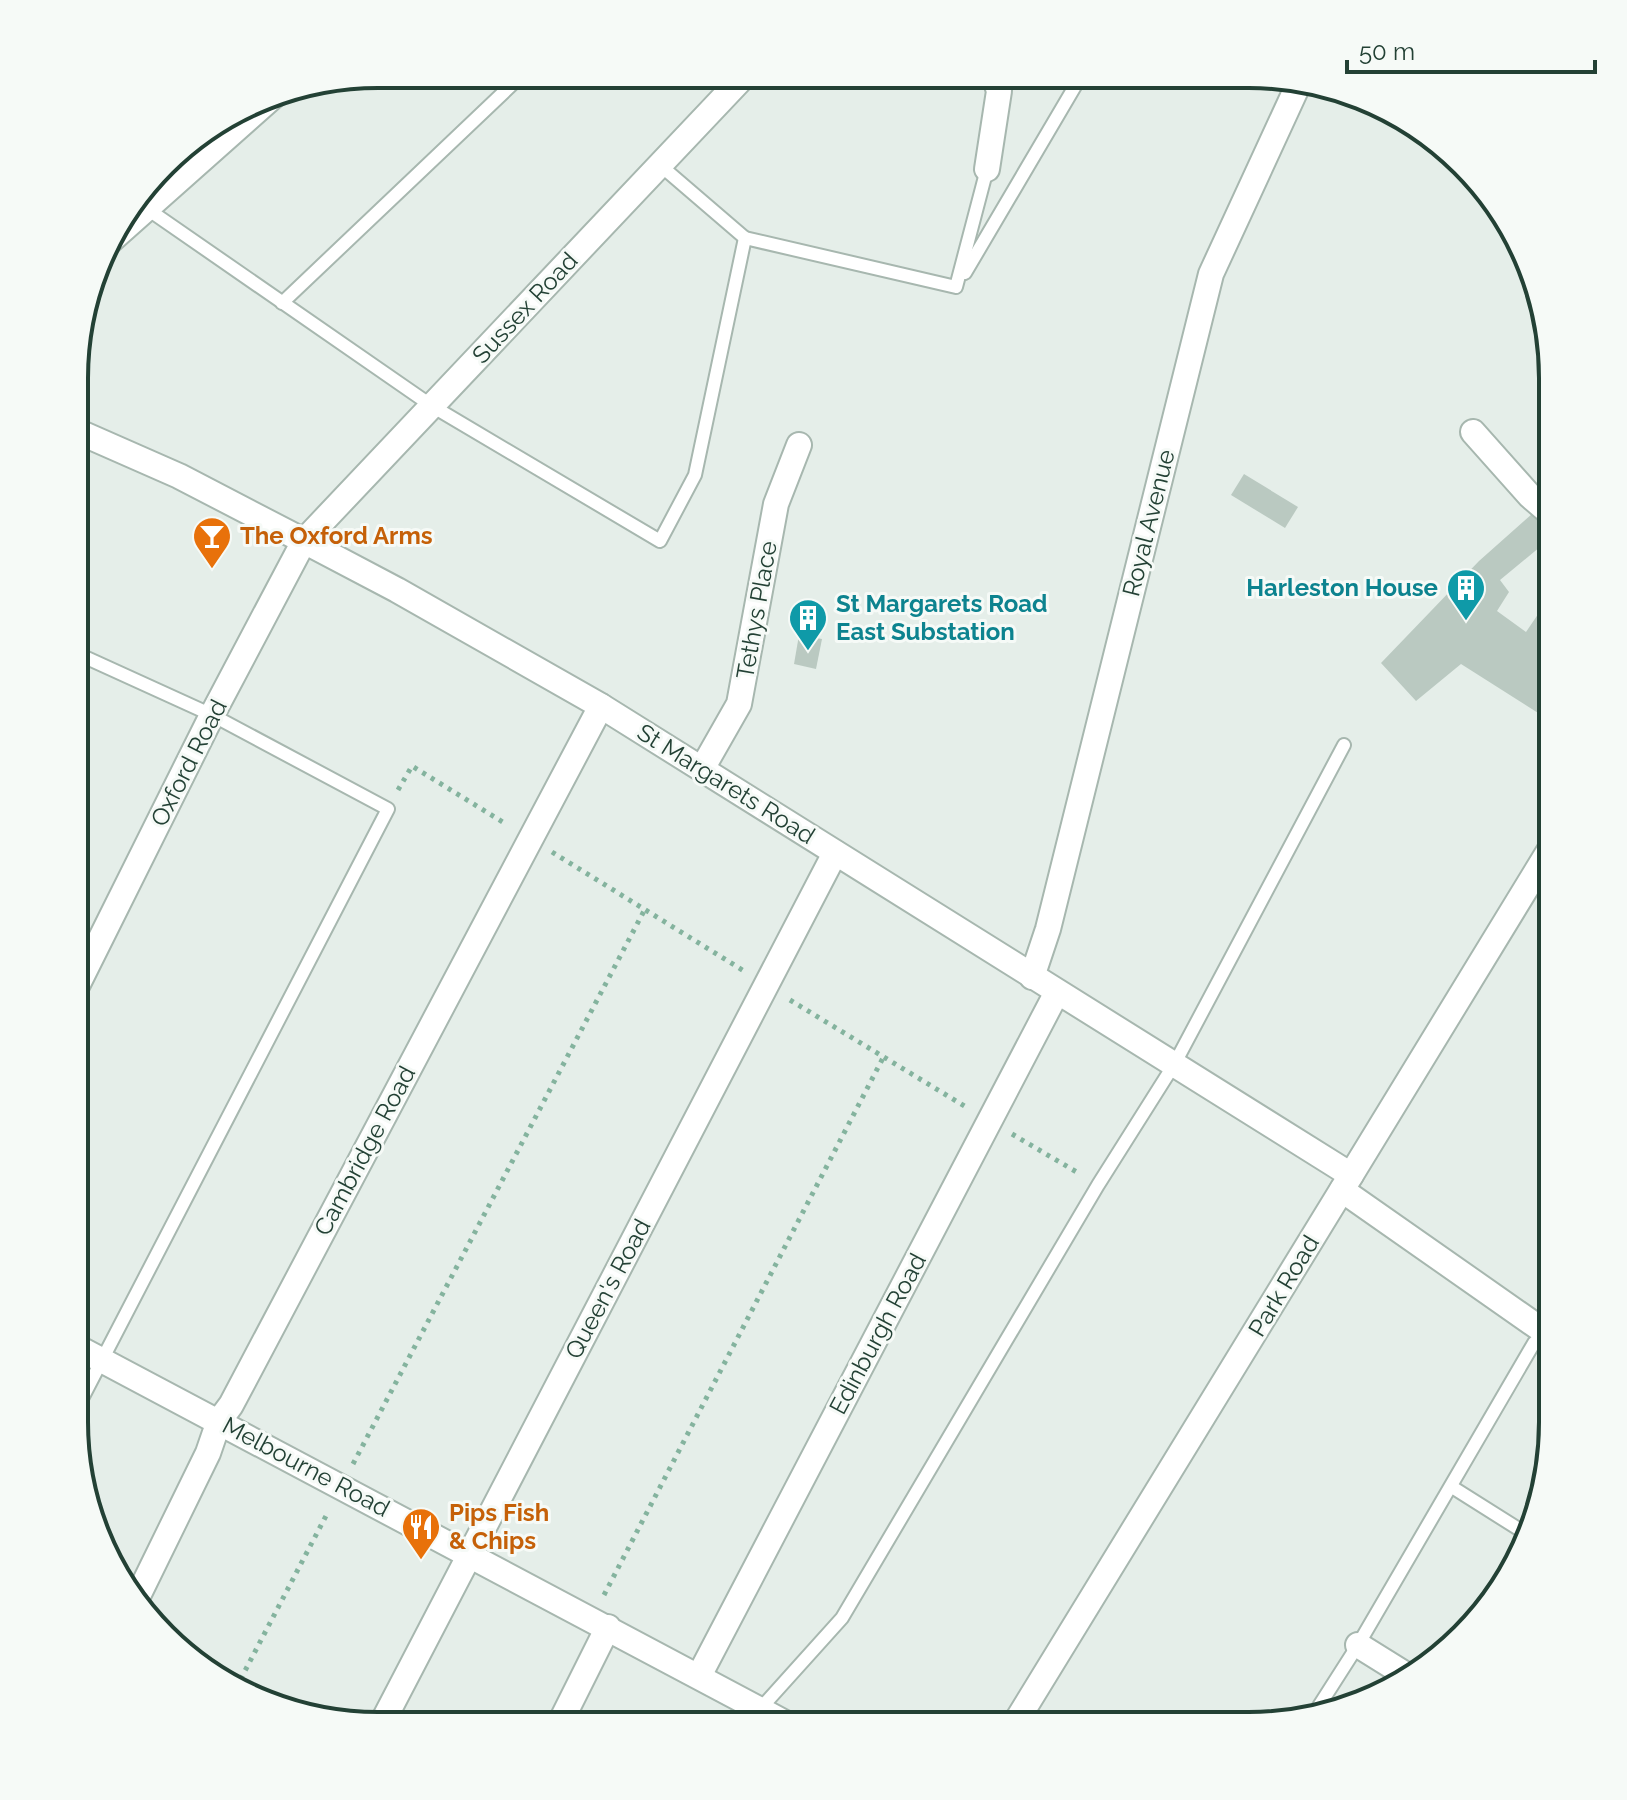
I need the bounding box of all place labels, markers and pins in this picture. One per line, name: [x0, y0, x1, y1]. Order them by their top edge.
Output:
bar icon: The Oxford Arms: [191, 515, 233, 570]
place label: The Oxford Arms: [240, 521, 433, 550]
building icon: Harleston House: [1445, 567, 1487, 622]
place label: Harleston House: [1246, 573, 1438, 602]
place label: St Margarets Road East Substation: [836, 589, 1047, 646]
building icon: St Margarets Road East Substation: [787, 597, 829, 652]
place label: Pips Fish & Chips: [449, 1498, 549, 1555]
restaurant icon: Pips Fish & Chips: [400, 1506, 442, 1561]

